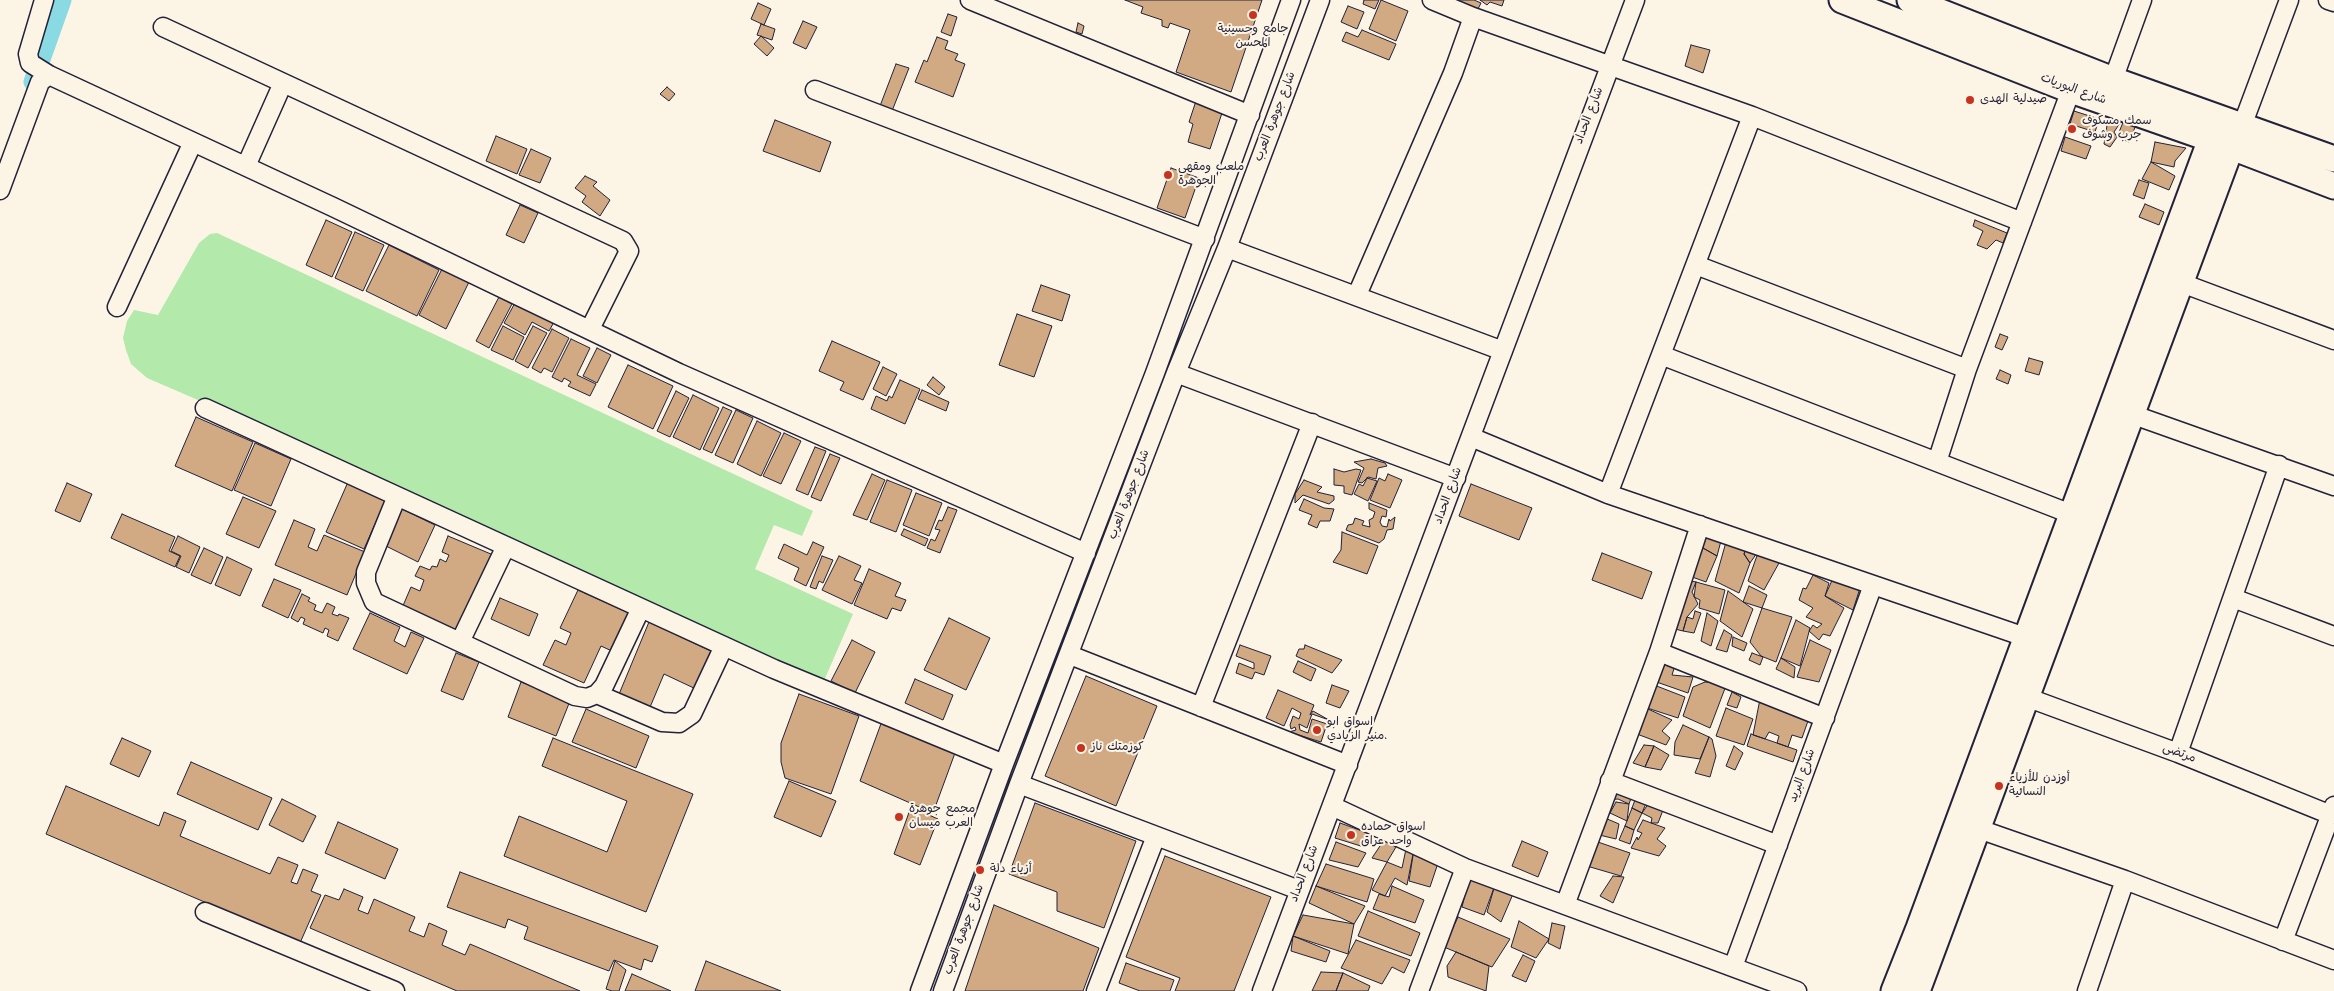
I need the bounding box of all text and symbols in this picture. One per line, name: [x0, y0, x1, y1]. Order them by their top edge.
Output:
marker: جامع وحسينية المحسن: [1247, 9, 1259, 21]
place label: جامع وحسينية المحسن: [1218, 23, 1288, 51]
street label: شارع جوهرة العرب: [1252, 70, 1300, 164]
street label: شارع البوريات: [2038, 71, 2108, 109]
street label: شارع الحداد: [1573, 86, 1607, 146]
place label: صيدلية الهدى: [1980, 93, 2047, 107]
marker: صيدلية الهدى: [1964, 94, 1976, 106]
place label: سمك مسكوف جرب وشوف: [2082, 115, 2151, 143]
marker: سمك مسكوف جرب وشوف: [2066, 123, 2078, 135]
place label: ملعب ومقهى الجوهرة: [1178, 161, 1244, 189]
marker: ملعب ومقهى الجوهرة: [1162, 169, 1174, 181]
street label: شارع جوهرة العرب: [1106, 448, 1154, 542]
street label: شارع الحداد: [1432, 466, 1466, 526]
place label: اسواق ابو منير الزيادي.: [1327, 716, 1387, 744]
marker: اسواق ابو منير الزيادي.: [1311, 724, 1323, 736]
place label: كوزمتك ناز: [1091, 741, 1144, 755]
street label: مرتضى: [2160, 741, 2198, 767]
marker: كوزمتك ناز: [1075, 742, 1087, 754]
street label: شارع البريد: [1787, 747, 1819, 805]
place label: أوزدن للأزياء النسائية: [2009, 772, 2070, 800]
marker: أوزدن للأزياء النسائية: [1993, 780, 2005, 792]
place label: مجمع جوهرة العرب ميسان: [909, 803, 975, 831]
marker: مجمع جوهرة العرب ميسان: [893, 811, 905, 823]
place label: اسواق حماده واحد عراق: [1361, 821, 1426, 849]
marker: اسواق حماده واحد عراق: [1345, 829, 1357, 841]
street label: شارع الحداد: [1288, 844, 1322, 904]
place label: أزياء دلة: [990, 863, 1032, 877]
marker: أزياء دلة: [974, 864, 986, 876]
street label: شارع جوهرة العرب: [942, 883, 988, 977]

